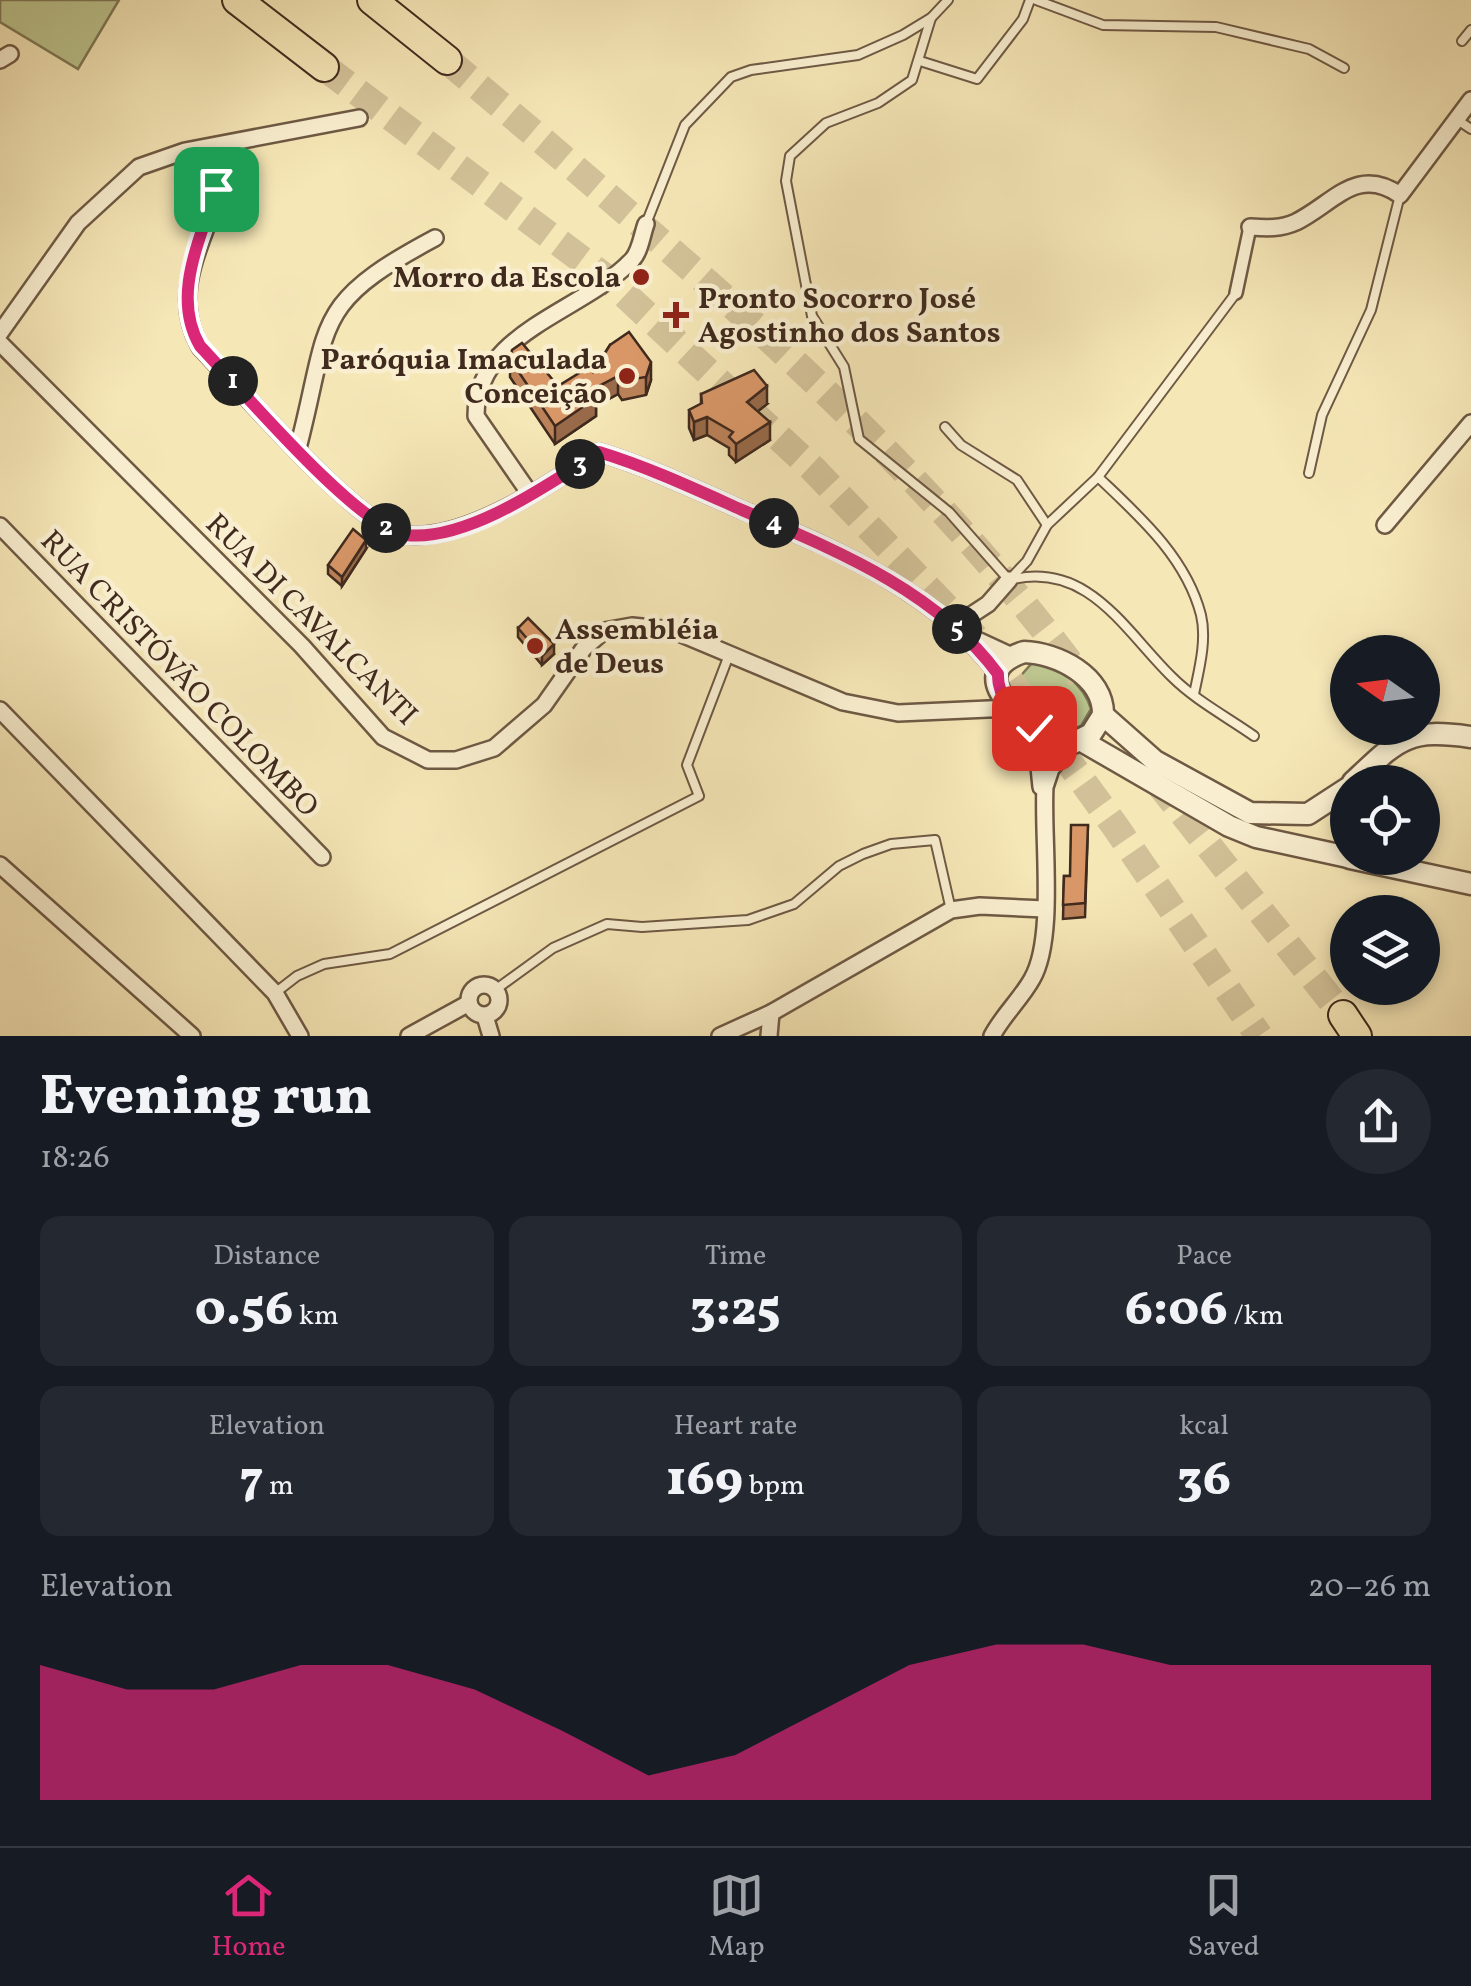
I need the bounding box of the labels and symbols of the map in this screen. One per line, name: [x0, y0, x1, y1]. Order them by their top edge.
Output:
pin: [174, 147, 259, 232]
place label: Morro da Escola: [393, 258, 621, 300]
marker: Morro da Escola: [630, 266, 652, 288]
place label: Pronto Socorro José Agostinho dos Santos: [698, 279, 1001, 355]
marker: Pronto Socorro José Agostinho dos Santos: [663, 302, 689, 328]
place label: Paróquia Imaculada Conceição: [320, 340, 607, 416]
pin: 1: [208, 356, 258, 406]
marker: Paróquia Imaculada Conceição: [616, 365, 638, 387]
pin: 3: [555, 439, 605, 489]
pin: 4: [749, 498, 799, 548]
pin: 2: [361, 503, 411, 553]
street label: RUA DI CAVALCANTI: [195, 505, 426, 736]
street label: RUA CRISTÓVÃO COLOMBO: [30, 521, 327, 827]
pin: 5: [932, 604, 982, 654]
place label: Assembléia de Deus: [555, 610, 719, 686]
marker: Assembléia de Deus: [524, 635, 546, 657]
north arrow: [1330, 635, 1440, 745]
pin: [992, 686, 1077, 771]

